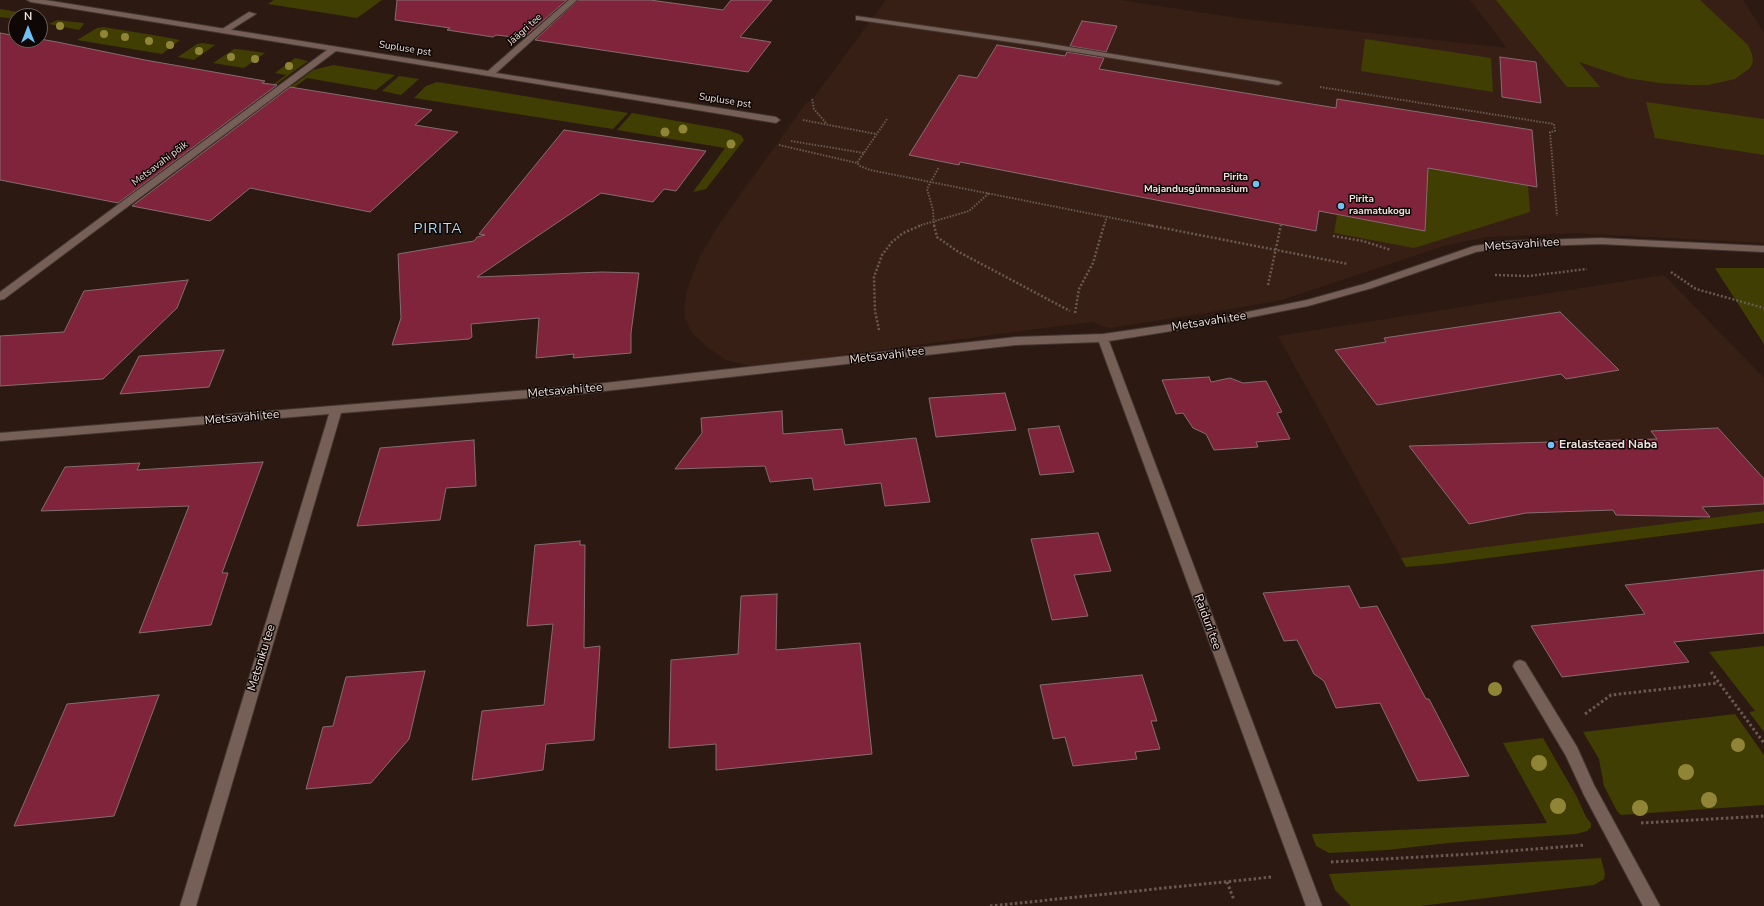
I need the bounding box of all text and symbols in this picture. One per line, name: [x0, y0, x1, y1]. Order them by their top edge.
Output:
north arrow: [8, 8, 48, 48]
text: N: [24, 9, 32, 24]
street label: Jäägri tee: [505, 11, 545, 49]
street label: Supluse pst: [378, 39, 432, 59]
street label: Supluse pst: [698, 91, 752, 111]
street label: Metsavahi põik: [130, 139, 190, 189]
place label: Pirita Majandusgümnaasium: [1144, 172, 1248, 196]
marker: Pirita Majandusgümnaasium: [1251, 179, 1261, 189]
place label: Pirita raamatukogu: [1349, 194, 1411, 218]
marker: Pirita raamatukogu: [1336, 201, 1346, 211]
district label: PIRITA: [414, 222, 462, 238]
street label: Metsavahi tee: [1484, 235, 1560, 255]
street label: Metsavahi tee: [1171, 309, 1247, 335]
street label: Metsavahi tee: [849, 344, 925, 368]
street label: Metsavahi tee: [527, 381, 603, 401]
street label: Metsavahi tee: [204, 408, 280, 428]
place label: Eralasteaed Naba: [1559, 438, 1657, 452]
marker: Eralasteaed Naba: [1546, 440, 1556, 450]
street label: Raiduri tee: [1190, 592, 1224, 652]
street label: Metsniku tee: [245, 623, 279, 693]

